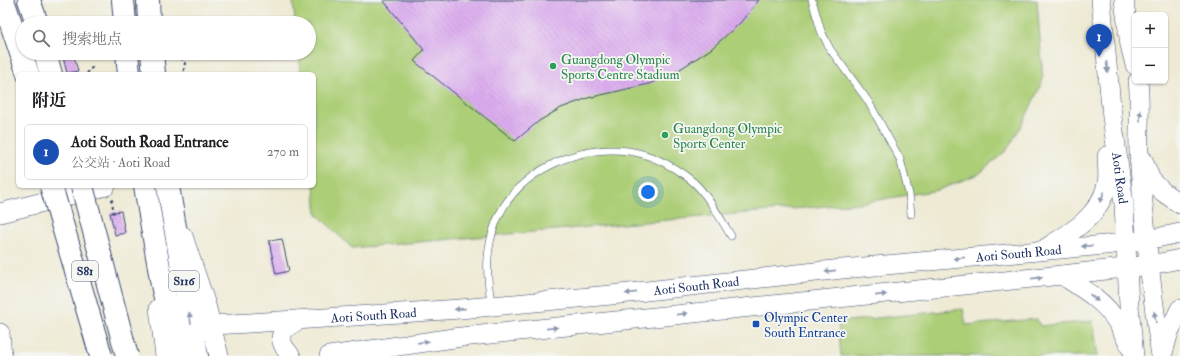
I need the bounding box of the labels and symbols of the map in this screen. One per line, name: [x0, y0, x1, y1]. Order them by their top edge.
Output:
pin: 1: [1086, 24, 1112, 57]
place label: Guangdong Olympic Sports Centre Stadium: [561, 52, 680, 84]
marker: Guangdong Olympic Sports Centre Stadium: [548, 61, 558, 71]
one-way arrow: [1104, 61, 1110, 73]
one-way arrow: [1137, 109, 1143, 122]
place label: Guangdong Olympic Sports Center: [673, 121, 782, 153]
marker: Guangdong Olympic Sports Center: [660, 130, 670, 140]
street label: Aoti Road: [1108, 150, 1131, 206]
your location: [638, 182, 658, 202]
one-way arrow: [1099, 191, 1105, 202]
street label: Aoti South Road: [974, 242, 1063, 266]
one-way arrow: [1081, 243, 1093, 249]
one-way arrow: [953, 255, 966, 261]
road number: S81: [72, 261, 98, 281]
one-way arrow: [824, 268, 836, 274]
road number: S116: [169, 271, 199, 291]
street label: Aoti South Road: [652, 274, 741, 299]
one-way arrow: [1031, 274, 1043, 281]
one-way arrow: [625, 289, 637, 296]
one-way arrow: [875, 291, 887, 298]
one-way arrow: [1089, 293, 1100, 302]
street label: Aoti South Road: [329, 305, 418, 327]
one-way arrow: [454, 306, 466, 312]
place label: Olympic Center South Entrance: [764, 310, 848, 341]
one-way arrow: [676, 311, 688, 318]
one-way arrow: [1152, 311, 1158, 324]
one-way arrow: [187, 312, 193, 324]
marker: Olympic Center South Entrance: [751, 319, 761, 329]
one-way arrow: [546, 324, 558, 331]
one-way arrow: [417, 339, 429, 345]

